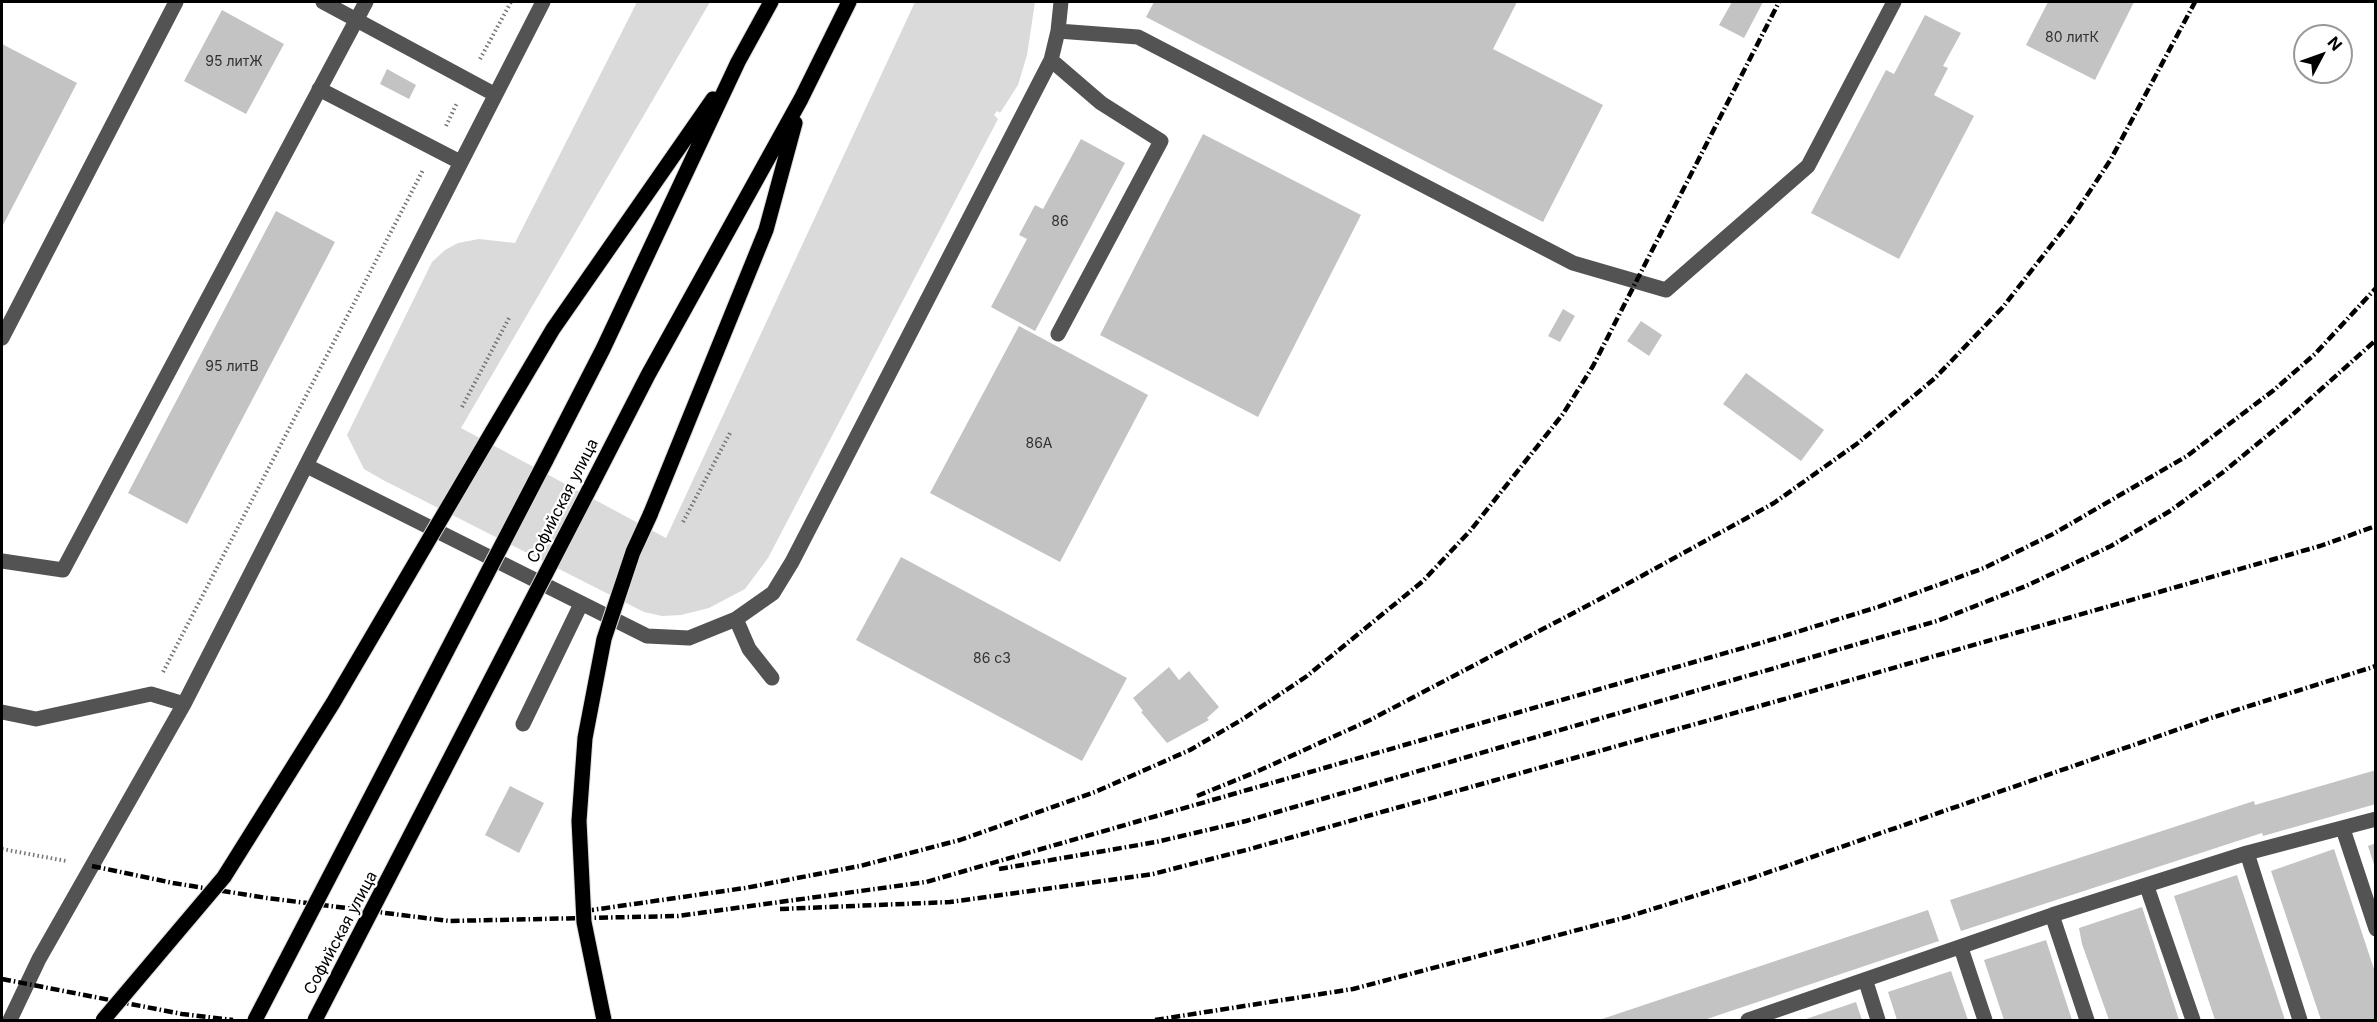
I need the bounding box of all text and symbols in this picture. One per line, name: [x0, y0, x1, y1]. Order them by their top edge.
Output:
north arrow: [2293, 24, 2353, 84]
house number: 80 литК: [2045, 30, 2099, 46]
text: N: [2324, 32, 2347, 55]
house number: 95 литЖ: [205, 54, 263, 70]
house number: 86: [1051, 214, 1069, 230]
house number: 95 литВ: [205, 359, 259, 375]
street label: Софийская улица: [523, 436, 603, 566]
house number: 86А: [1025, 436, 1053, 452]
house number: 86 с3: [973, 651, 1011, 667]
street label: Софийская улица: [300, 868, 382, 998]

